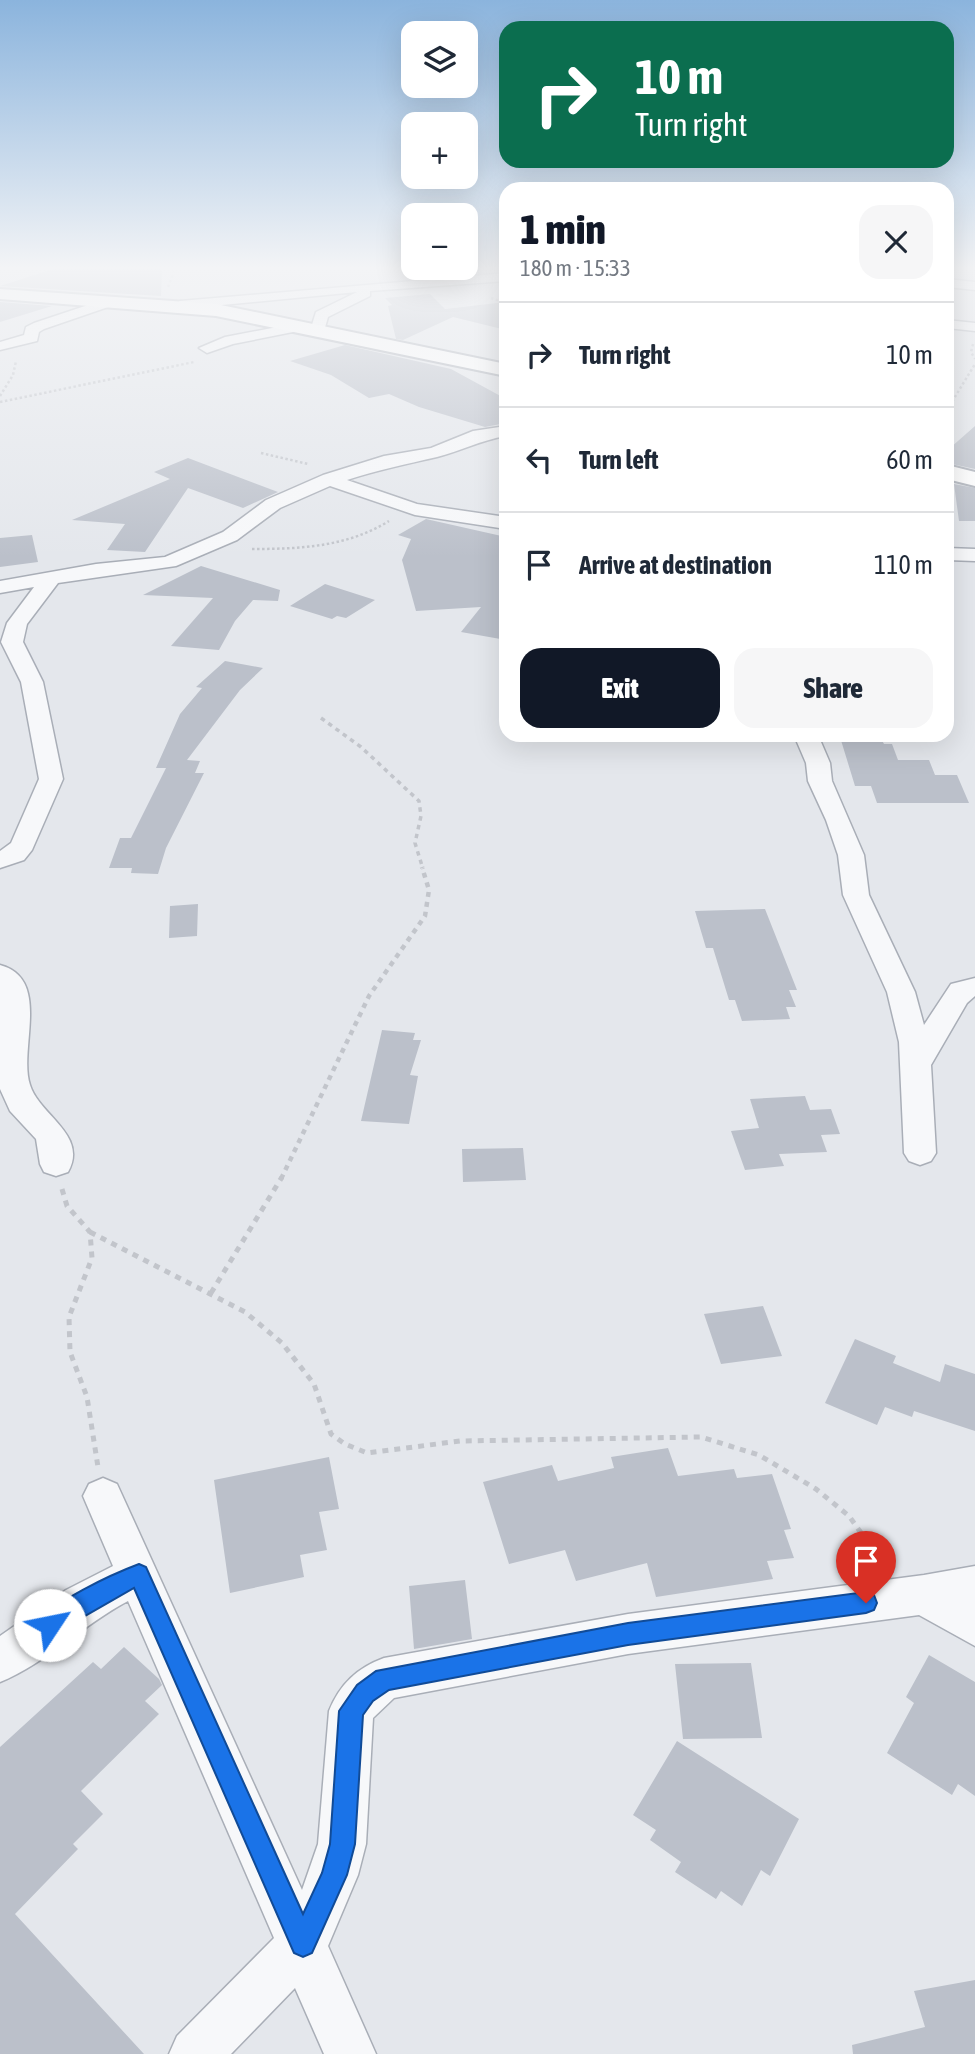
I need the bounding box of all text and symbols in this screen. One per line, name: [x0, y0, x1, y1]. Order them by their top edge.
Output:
map controls: [401, 21, 478, 280]
button: layers: [401, 21, 478, 98]
text: 10 m: [635, 48, 723, 104]
icon: right: [520, 49, 611, 140]
text: Turn right: [635, 106, 748, 143]
button: +: [401, 112, 478, 189]
button: −: [401, 203, 478, 280]
text: 1 min: [520, 205, 606, 253]
button: close: [859, 205, 933, 279]
text: 180 m · 15:33: [520, 255, 631, 281]
icon: right: [520, 336, 558, 374]
text: Turn right: [579, 340, 670, 370]
text: 10 m: [886, 340, 933, 370]
icon: left: [520, 441, 558, 479]
text: Turn left: [579, 445, 659, 475]
text: 60 m: [886, 445, 933, 475]
icon: arrive: [520, 546, 558, 584]
text: Arrive at destination: [579, 550, 772, 580]
text: 110 m: [874, 550, 933, 580]
button: Exit: [520, 648, 720, 728]
button: Share: [734, 648, 933, 728]
pin: [836, 1531, 896, 1603]
icon: arrive: [847, 1542, 885, 1580]
position arrow: [13, 1588, 87, 1662]

